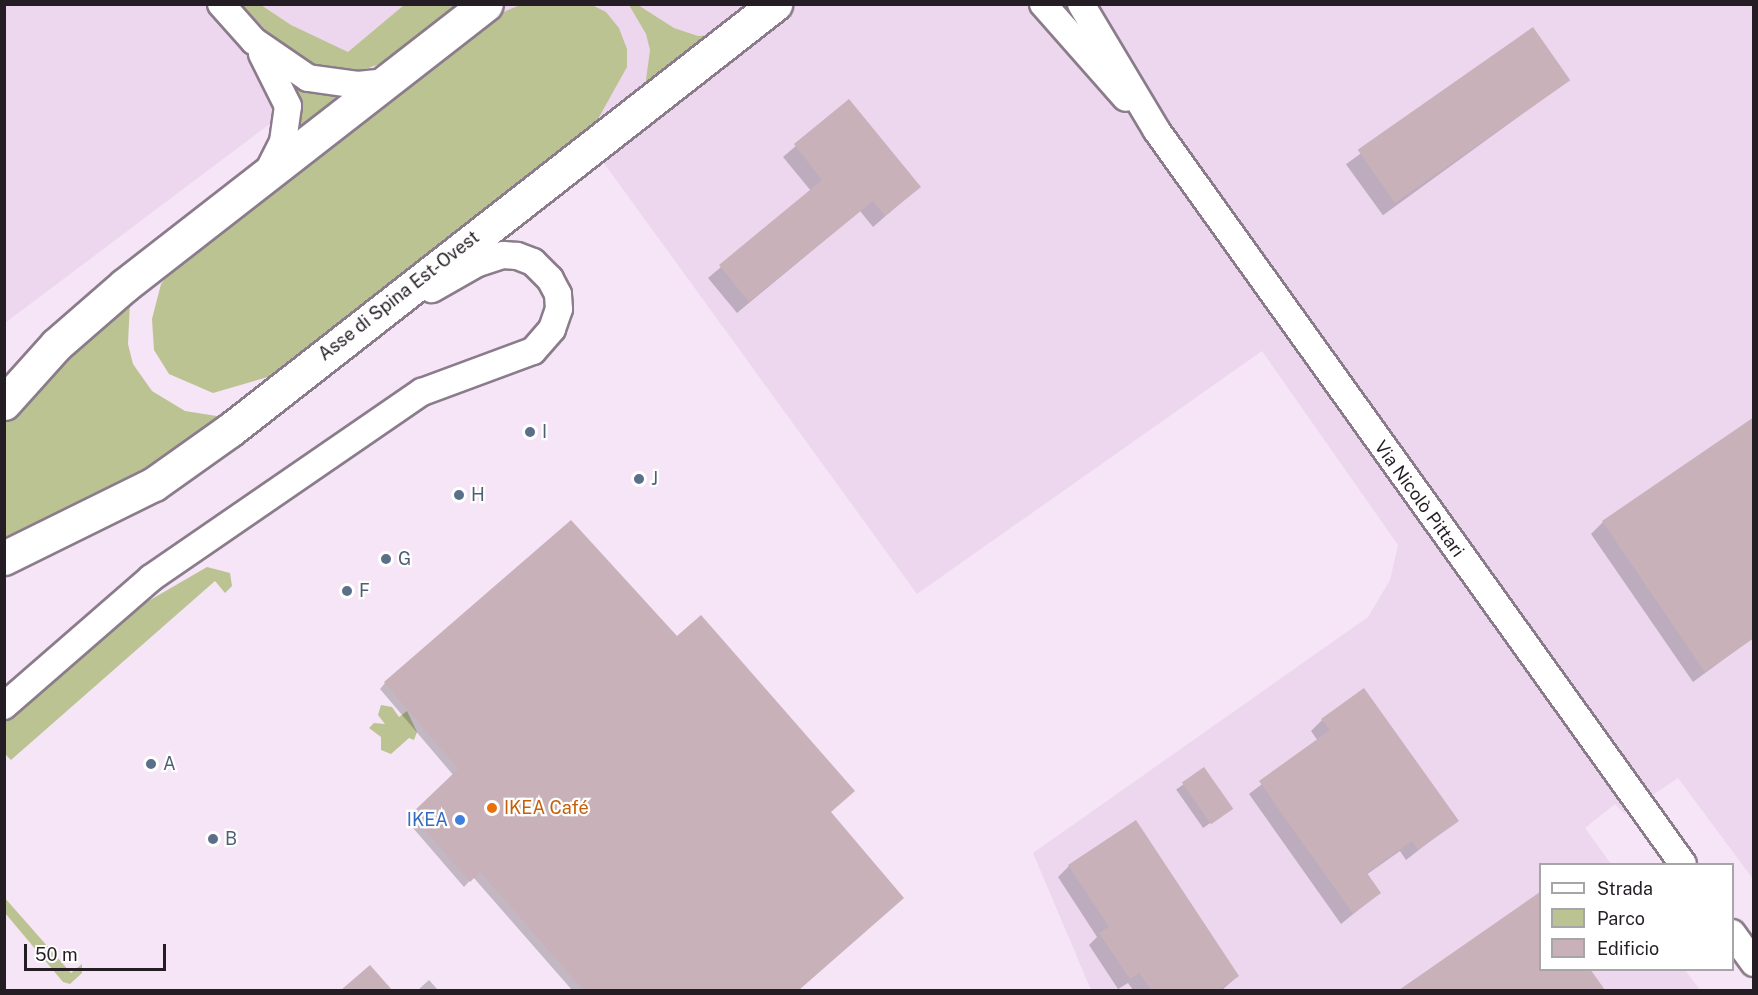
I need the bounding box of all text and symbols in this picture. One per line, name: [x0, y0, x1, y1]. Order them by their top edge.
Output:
street label: Asse di Spina Est-Ovest: [314, 226, 484, 366]
place label: I: [542, 421, 547, 443]
marker: I: [523, 425, 537, 439]
street label: Via Nicolò Pittari: [1369, 437, 1469, 561]
place label: J: [651, 468, 658, 490]
marker: J: [632, 472, 646, 486]
place label: H: [471, 484, 485, 506]
marker: H: [452, 488, 466, 502]
place label: G: [398, 548, 411, 570]
marker: G: [379, 552, 393, 566]
place label: F: [359, 580, 370, 602]
marker: F: [340, 584, 354, 598]
place label: A: [163, 753, 176, 775]
marker: A: [144, 757, 158, 771]
place label: IKEA Café: [504, 797, 589, 819]
marker: IKEA Café: [485, 801, 499, 815]
place label: IKEA: [407, 809, 448, 831]
marker: IKEA: [453, 813, 467, 827]
place label: B: [225, 828, 237, 850]
marker: B: [206, 832, 220, 846]
legend: [1539, 863, 1734, 971]
text: Strada: [1597, 878, 1653, 899]
text: Parco: [1597, 908, 1645, 929]
scale bar: [27, 932, 170, 970]
text: Edificio: [1597, 938, 1659, 959]
text: 50 m: [35, 944, 78, 965]

